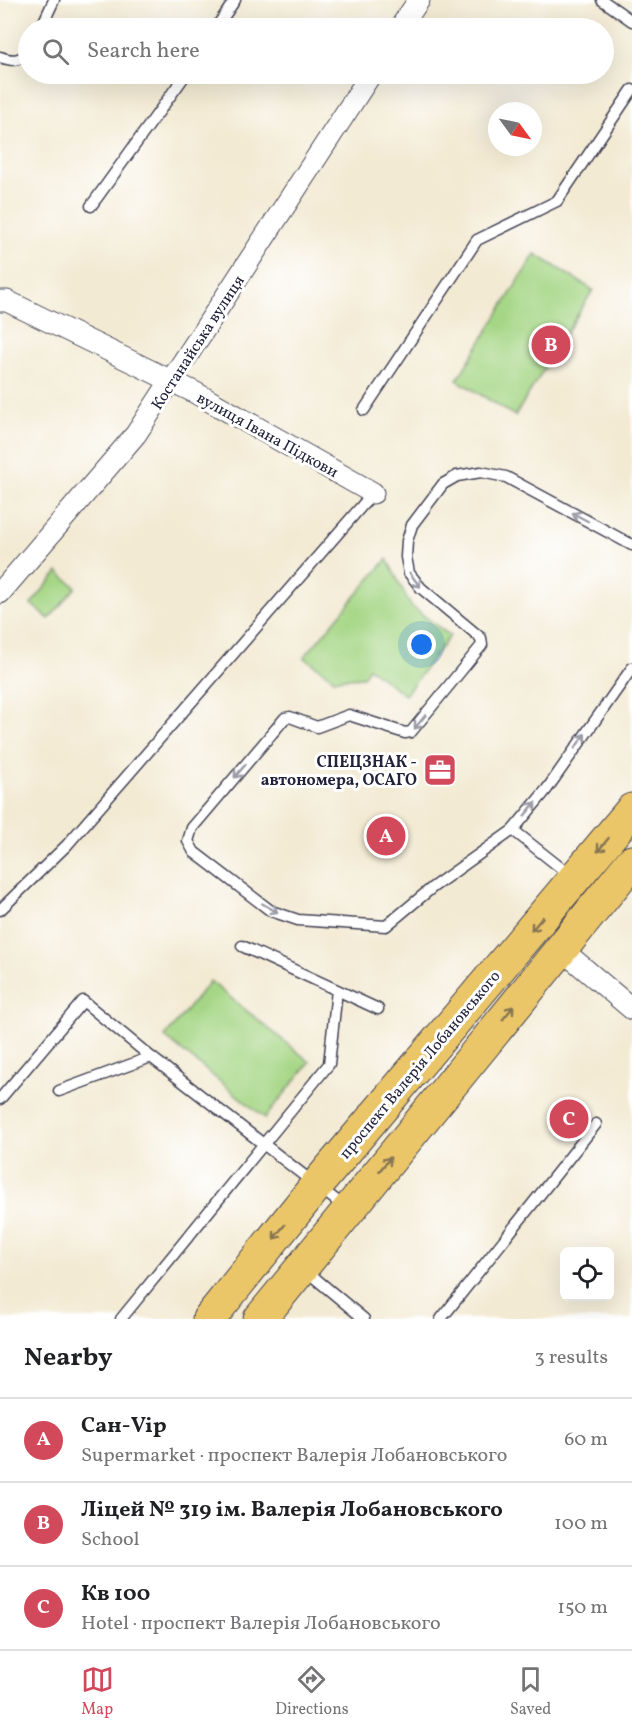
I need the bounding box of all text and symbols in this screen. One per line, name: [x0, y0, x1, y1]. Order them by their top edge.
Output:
search box: [18, 18, 614, 84]
icon: search: [39, 35, 72, 68]
text: Search here: [87, 36, 200, 67]
north arrow: [488, 102, 542, 156]
street label: Костанайська вулиця: [147, 272, 250, 415]
pin: B: [532, 322, 570, 368]
street label: вулиця Івана Підкови: [192, 388, 342, 484]
one-way arrow: [572, 511, 590, 522]
one-way arrow: [409, 572, 422, 588]
your location: [407, 630, 436, 659]
one-way arrow: [413, 714, 426, 730]
one-way arrow: [574, 733, 586, 750]
place label: СПЕЦЗНАК - автономера, ОСАГО: [261, 752, 417, 792]
office icon: СПЕЦЗНАК - автономера, ОСАГО: [422, 752, 458, 788]
one-way arrow: [233, 763, 246, 779]
one-way arrow: [523, 802, 537, 817]
pin: A: [366, 814, 406, 858]
one-way arrow: [597, 837, 610, 853]
one-way arrow: [261, 902, 278, 914]
one-way arrow: [530, 916, 544, 931]
street label: проспект Валерія Лобановського: [335, 966, 506, 1164]
one-way arrow: [502, 1005, 515, 1021]
pin: C: [550, 1096, 588, 1142]
one-way arrow: [378, 1157, 392, 1172]
one-way arrow: [273, 1224, 286, 1240]
map controls: [560, 1247, 614, 1301]
button: locate: [560, 1247, 614, 1301]
text: Nearby: [24, 1340, 113, 1376]
text: 3 results: [534, 1344, 608, 1372]
text: Сан-Vip: [81, 1411, 167, 1442]
text: A: [36, 1426, 51, 1454]
text: 60 m: [564, 1426, 608, 1454]
text: Supermarket · проспект Валерія Лобановського: [81, 1442, 507, 1470]
text: Ліцей № 319 ім. Валерія Лобановського: [81, 1495, 503, 1526]
text: B: [37, 1510, 50, 1538]
text: 100 m: [554, 1510, 608, 1538]
text: School: [81, 1526, 139, 1554]
text: Кв 100: [81, 1579, 150, 1610]
text: C: [37, 1594, 50, 1622]
text: 150 m: [557, 1594, 608, 1622]
text: Hotel · проспект Валерія Лобановського: [81, 1610, 441, 1638]
tab: Map: [81, 1663, 114, 1721]
tab: Directions: [275, 1663, 349, 1721]
tab: Saved: [510, 1663, 551, 1721]

